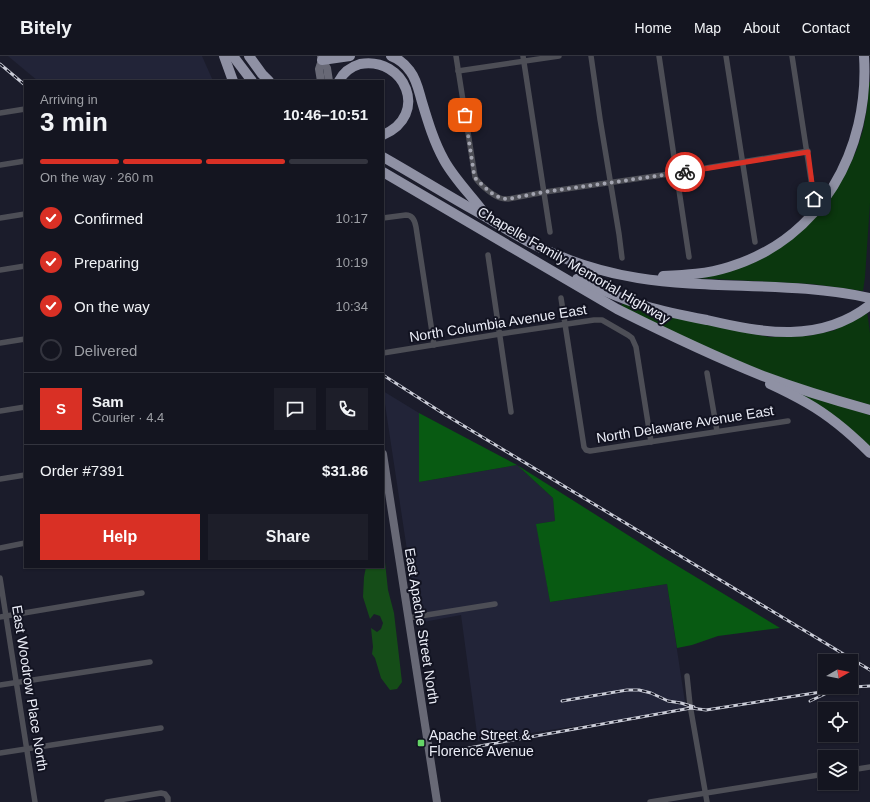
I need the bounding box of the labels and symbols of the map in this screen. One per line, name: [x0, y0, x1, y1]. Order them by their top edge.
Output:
pin: [448, 98, 482, 132]
courier: [665, 152, 705, 192]
pin: [797, 182, 831, 216]
street label: Chapelle Family Memorial Highway: [475, 203, 673, 327]
street label: North Columbia Avenue East: [408, 301, 588, 345]
street label: North Delaware Avenue East: [595, 402, 775, 446]
street label: East Apache Street North: [402, 547, 442, 705]
street label: East Woodrow Place North: [9, 604, 51, 772]
north arrow: [818, 654, 858, 694]
place label: Apache Street & Florence Avenue: [429, 727, 534, 759]
marker: Apache Street & Florence Avenue: [416, 738, 426, 748]

